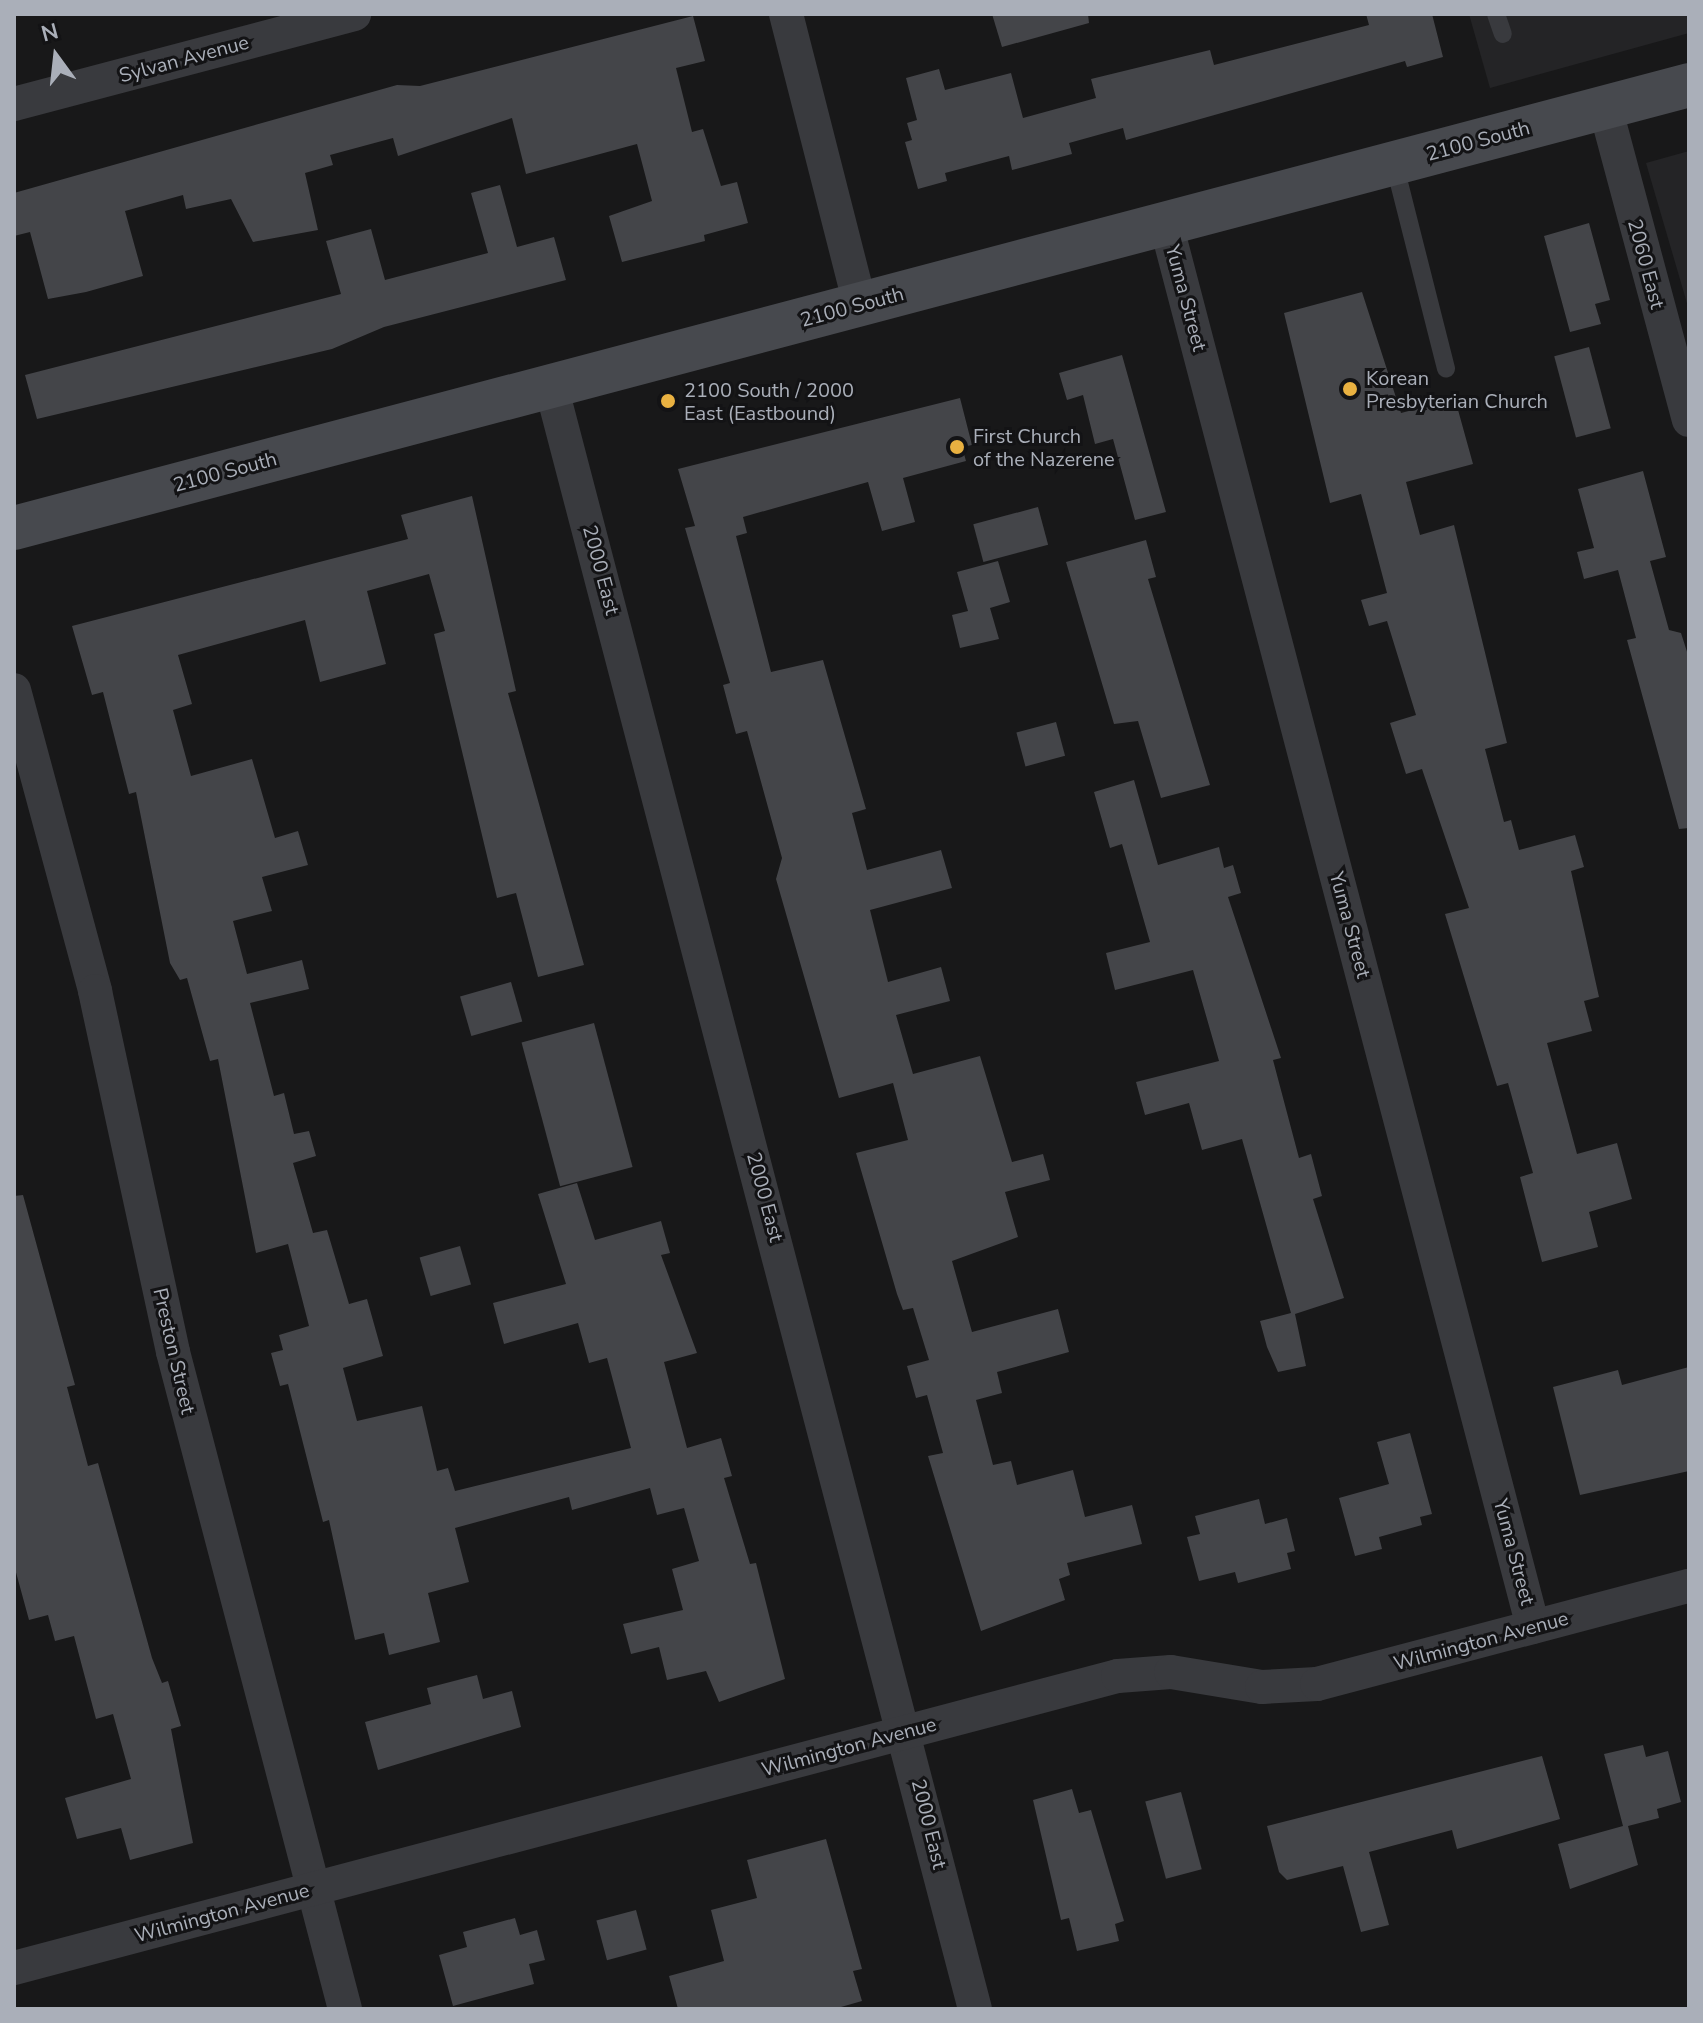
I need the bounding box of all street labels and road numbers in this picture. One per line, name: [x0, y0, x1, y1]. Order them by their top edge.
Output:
street label: Sylvan Avenue: [116, 30, 252, 88]
street label: 2100 South: [1424, 116, 1532, 166]
street label: 2060 East: [1623, 217, 1669, 311]
street label: Yuma Street: [1160, 242, 1212, 354]
street label: 2100 South: [798, 282, 906, 332]
street label: 2100 South: [171, 447, 279, 497]
street label: 2000 East: [578, 523, 624, 617]
street label: Yuma Street: [1324, 869, 1376, 981]
street label: 2000 East: [742, 1150, 788, 1244]
street label: Preston Street: [148, 1286, 200, 1416]
street label: Yuma Street: [1488, 1496, 1540, 1608]
street label: Wilmington Avenue: [1391, 1606, 1571, 1676]
street label: Wilmington Avenue: [759, 1712, 939, 1782]
street label: 2000 East: [906, 1777, 952, 1871]
street label: Wilmington Avenue: [132, 1878, 312, 1948]

